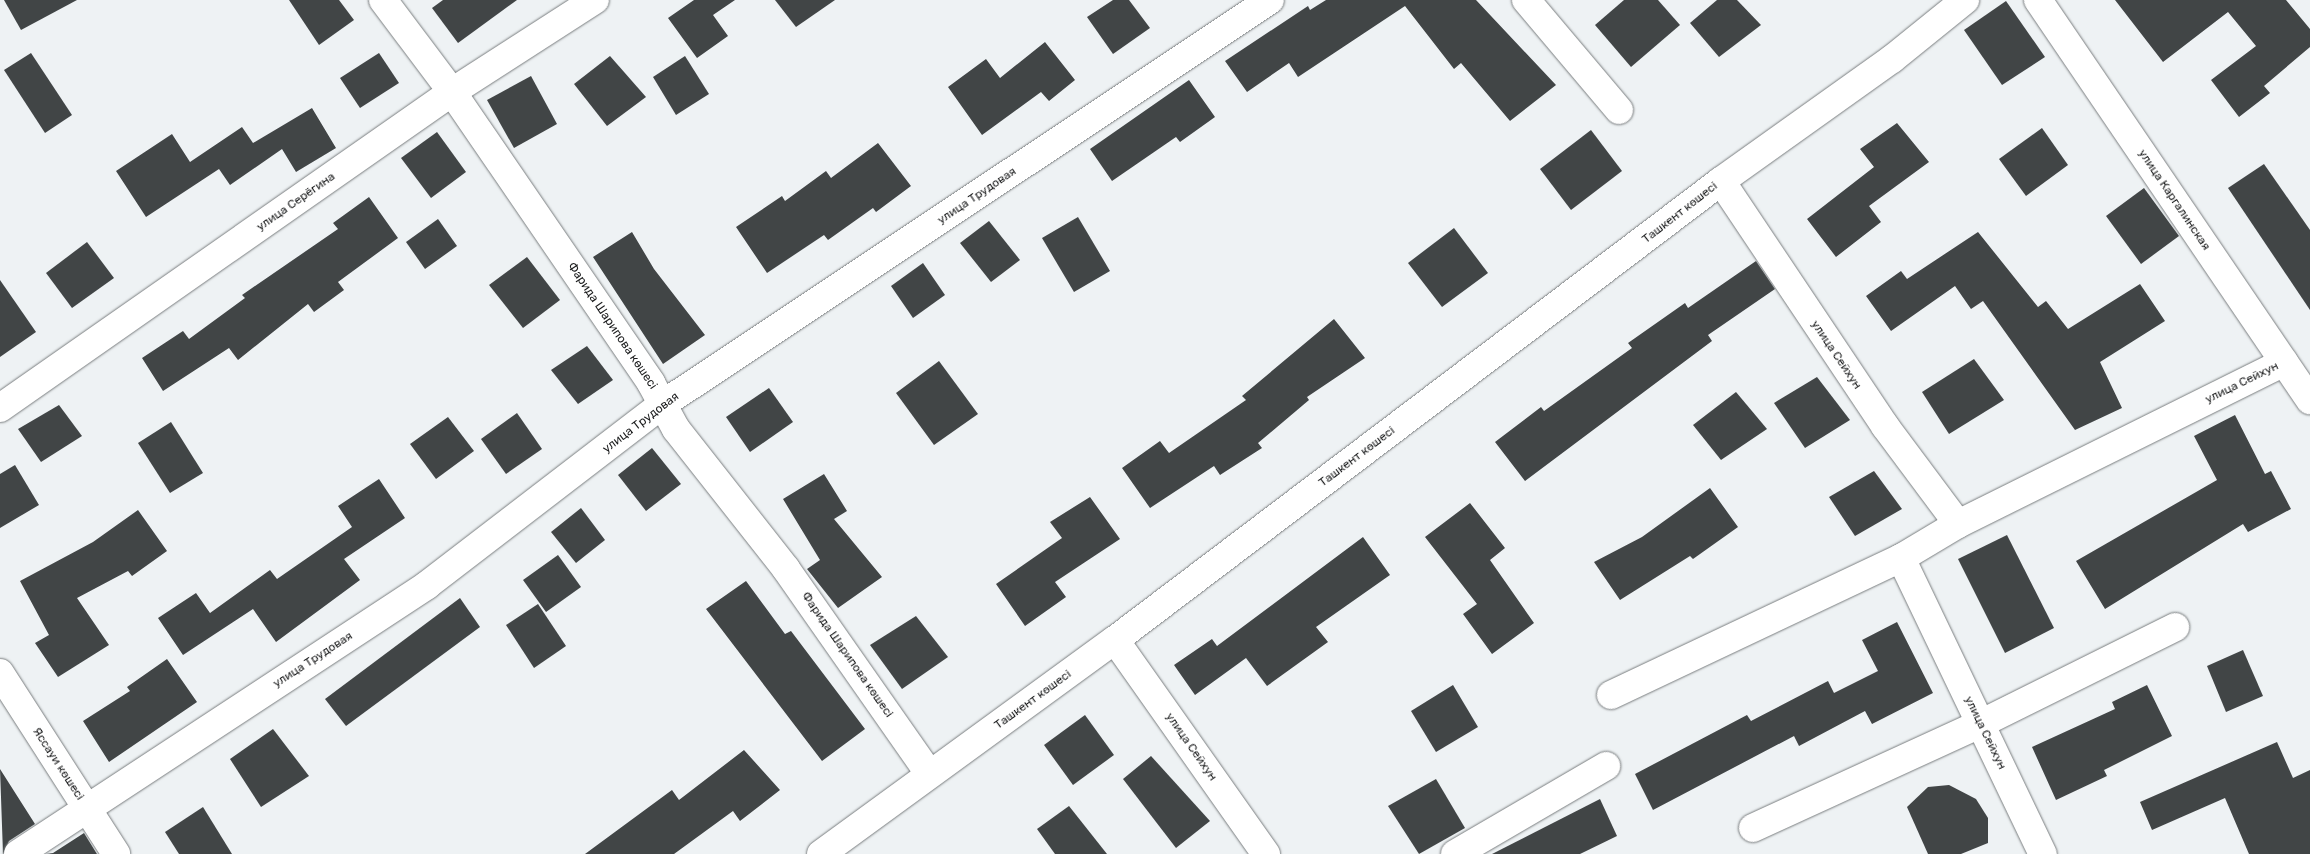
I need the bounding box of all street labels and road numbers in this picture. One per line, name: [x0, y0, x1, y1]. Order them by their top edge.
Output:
street label: улица Каргалинская: [2135, 147, 2213, 253]
street label: улица Трудовая: [935, 164, 1019, 228]
street label: улица Серёгина: [254, 170, 338, 234]
street label: Ташкент көшесі: [1640, 179, 1720, 247]
street label: Фарида Шарипова көшесі: [564, 260, 660, 392]
street label: улица Сейхун: [1808, 318, 1864, 392]
street label: улица Сейхун: [2203, 359, 2281, 407]
street label: улица Трудовая: [600, 390, 682, 456]
street label: Ташкент көшесі: [1316, 424, 1398, 490]
street label: Фарида Шарипова көшесі: [798, 589, 896, 721]
street label: улица Трудовая: [271, 629, 355, 691]
street label: Ташкент көшесі: [992, 667, 1074, 733]
street label: улица Сейхун: [1961, 694, 2009, 772]
street label: улица Сейхун: [1162, 710, 1220, 784]
street label: Яссауи көшесі: [29, 725, 87, 803]

